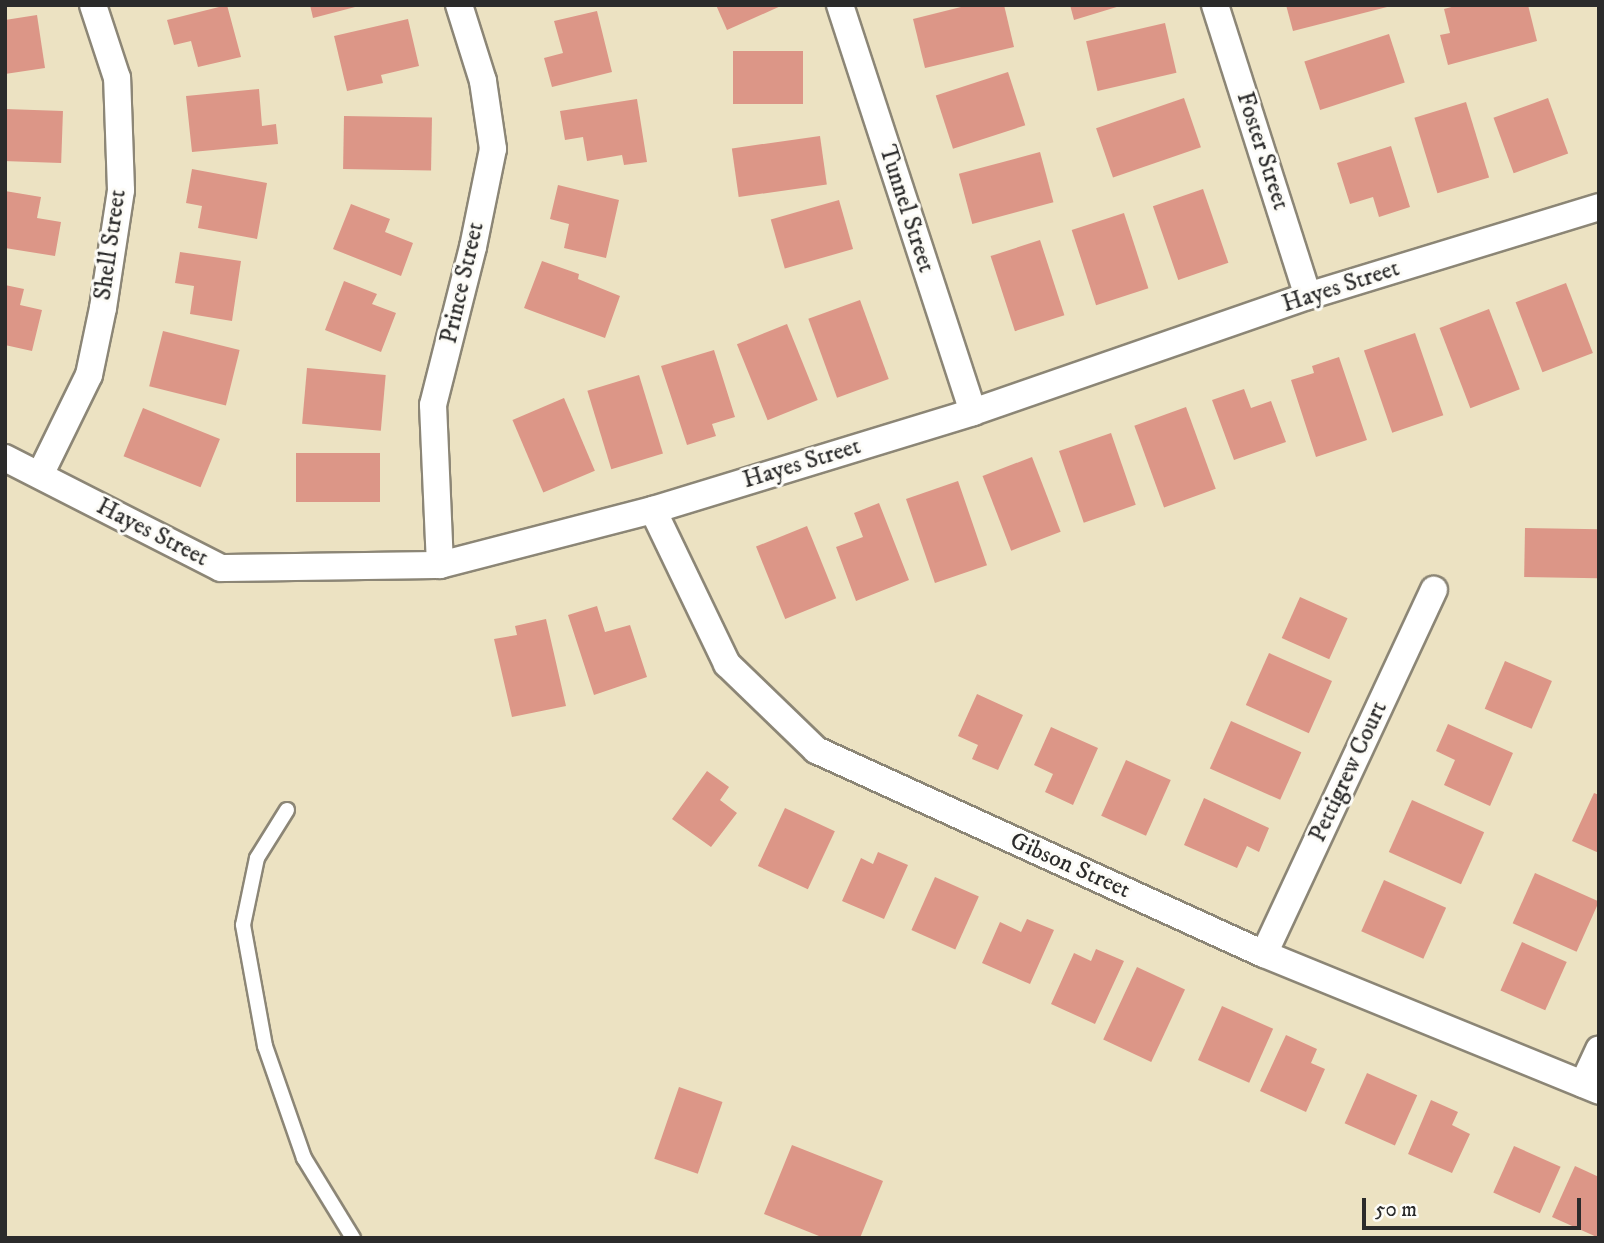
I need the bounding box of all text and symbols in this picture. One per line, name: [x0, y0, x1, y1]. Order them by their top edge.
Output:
street label: Foster Street: [1229, 89, 1295, 213]
street label: Tunnel Street: [872, 142, 940, 276]
street label: Shell Street: [89, 188, 133, 302]
street label: Prince Street: [435, 220, 491, 346]
street label: Hayes Street: [1279, 255, 1403, 319]
street label: Hayes Street: [740, 432, 864, 496]
street label: Hayes Street: [91, 493, 213, 573]
street label: Pettigrew Court: [1304, 697, 1394, 847]
street label: Gibson Street: [1006, 827, 1134, 905]
scale bar: [1366, 1184, 1585, 1228]
text: 50 m: [1375, 1197, 1417, 1223]

